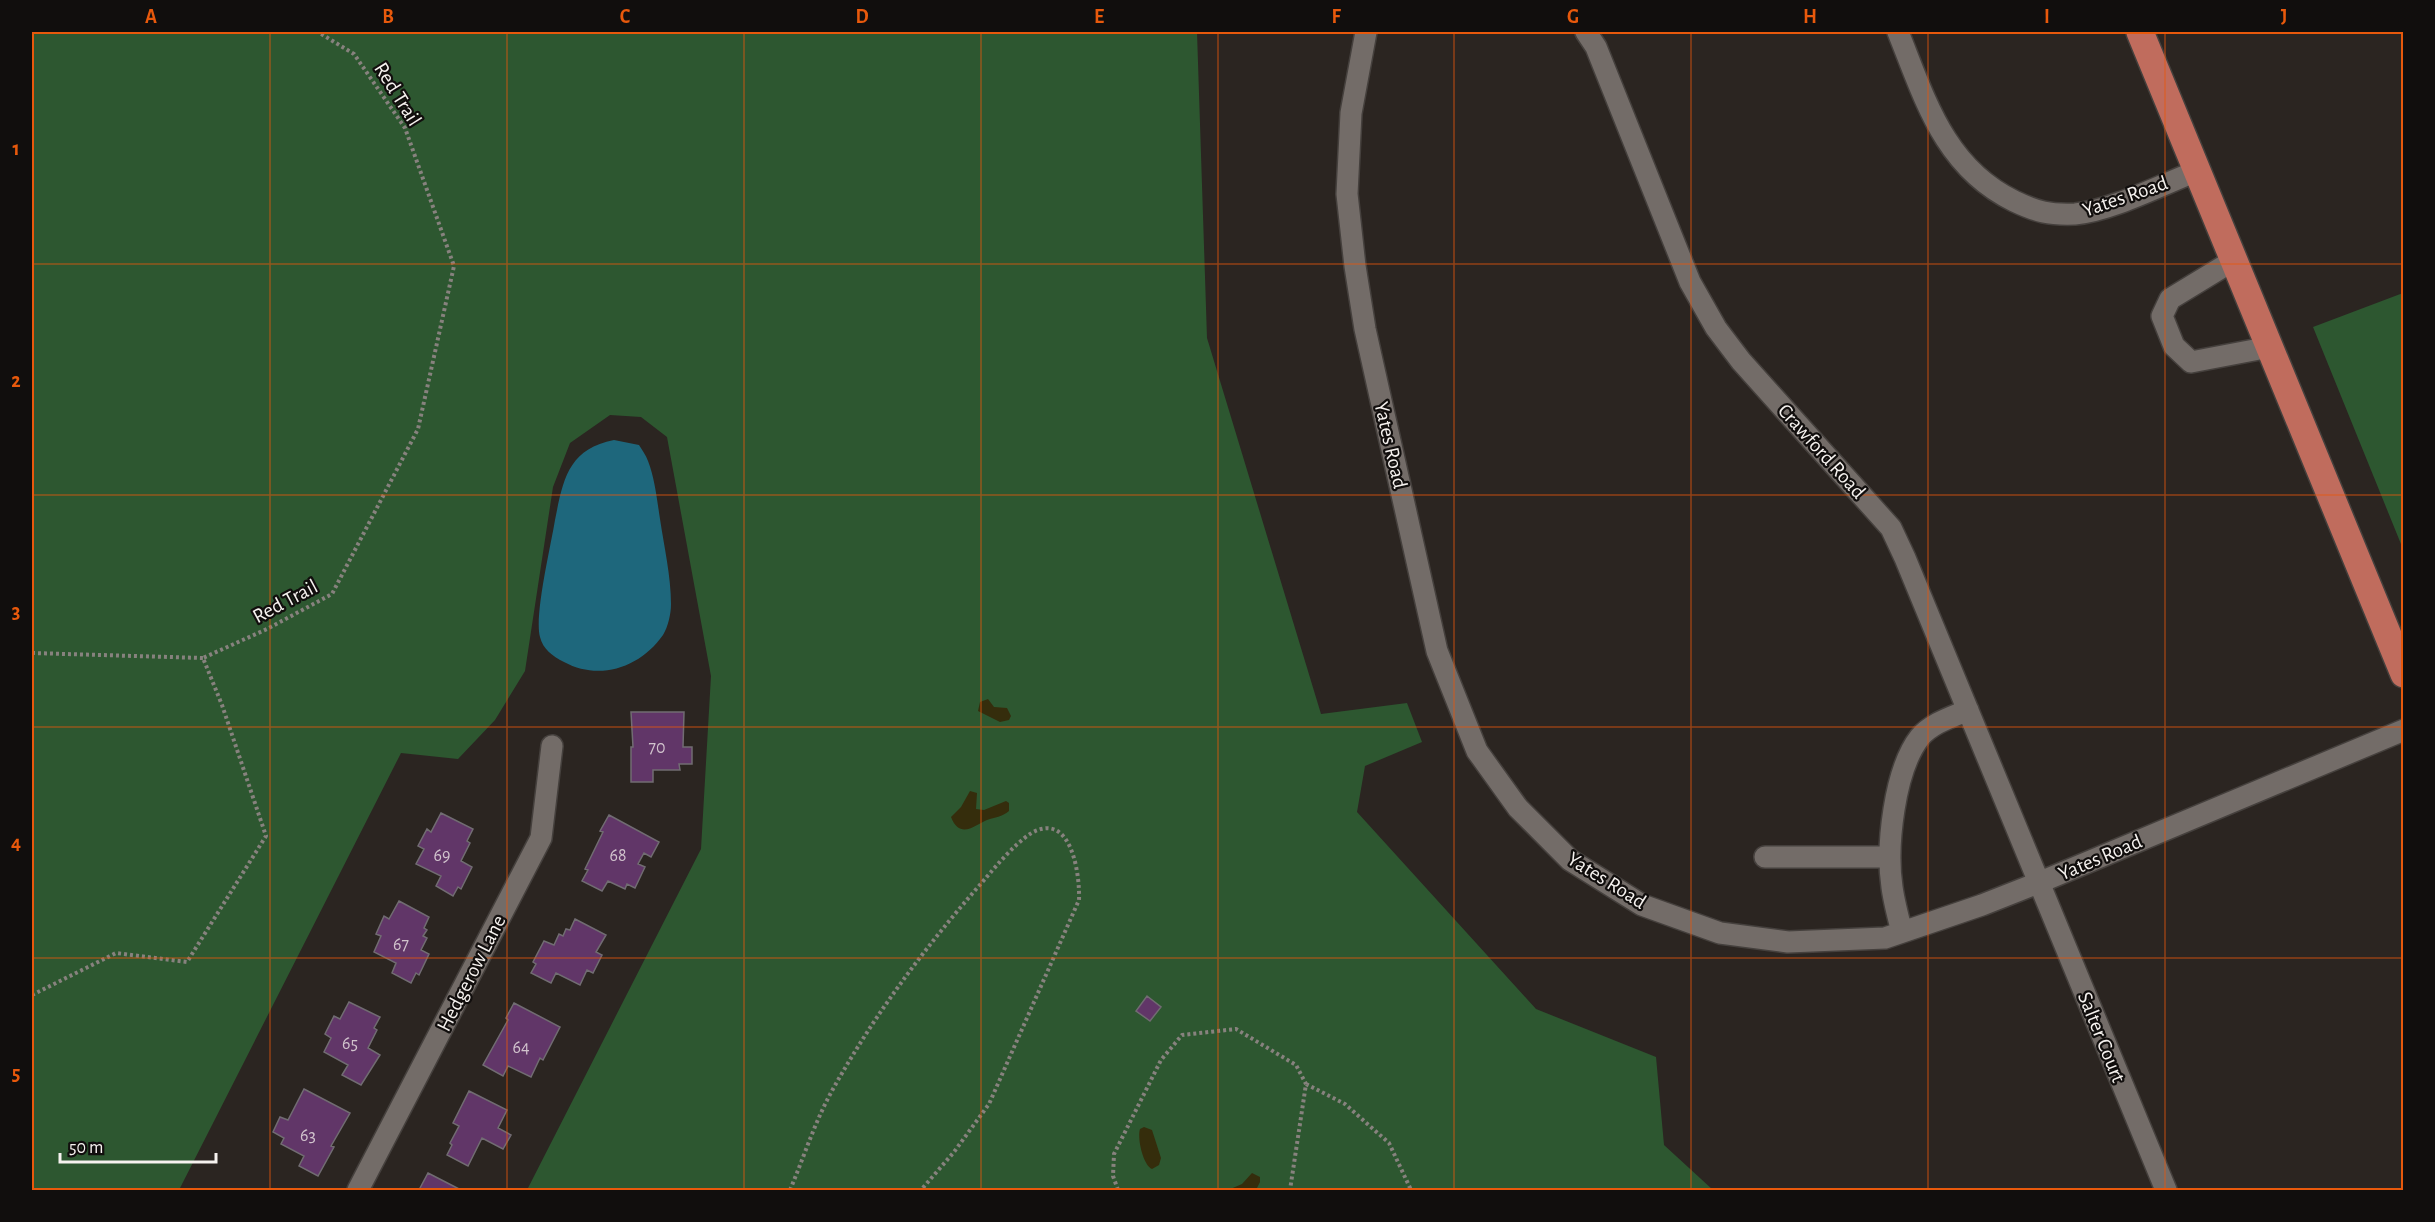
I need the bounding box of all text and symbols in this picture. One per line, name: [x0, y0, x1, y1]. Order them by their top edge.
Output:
text: A: [145, 7, 157, 27]
text: B: [382, 7, 394, 27]
text: C: [620, 7, 631, 27]
text: D: [855, 7, 869, 27]
text: E: [1094, 7, 1104, 27]
text: F: [1331, 7, 1341, 27]
text: G: [1567, 7, 1579, 27]
text: H: [1803, 7, 1817, 27]
text: I: [2044, 7, 2050, 27]
text: J: [2281, 7, 2287, 27]
street label: Red Trail: [370, 59, 425, 130]
text: 1: [12, 139, 20, 159]
street label: Yates Road: [2080, 172, 2171, 221]
text: 2: [11, 371, 21, 391]
street label: Yates Road: [1370, 400, 1411, 491]
street label: Crawford Road: [1774, 400, 1870, 503]
street label: Red Trail: [249, 576, 321, 627]
text: 3: [12, 602, 20, 622]
house number: 70: [648, 739, 666, 757]
street label: Yates Road: [2055, 830, 2145, 884]
text: 4: [11, 833, 21, 853]
house number: 69: [434, 847, 450, 865]
house number: 68: [610, 847, 627, 865]
street label: Yates Road: [1564, 848, 1650, 913]
street label: Hedgerow Lane: [433, 912, 510, 1035]
house number: 67: [393, 936, 409, 954]
street label: Salter Court: [2074, 989, 2129, 1086]
house number: 65: [342, 1035, 358, 1053]
house number: 64: [512, 1039, 530, 1057]
text: 5: [12, 1064, 20, 1084]
scale bar: [60, 1126, 216, 1164]
house number: 63: [300, 1127, 316, 1145]
text: 50 m: [69, 1139, 103, 1157]

